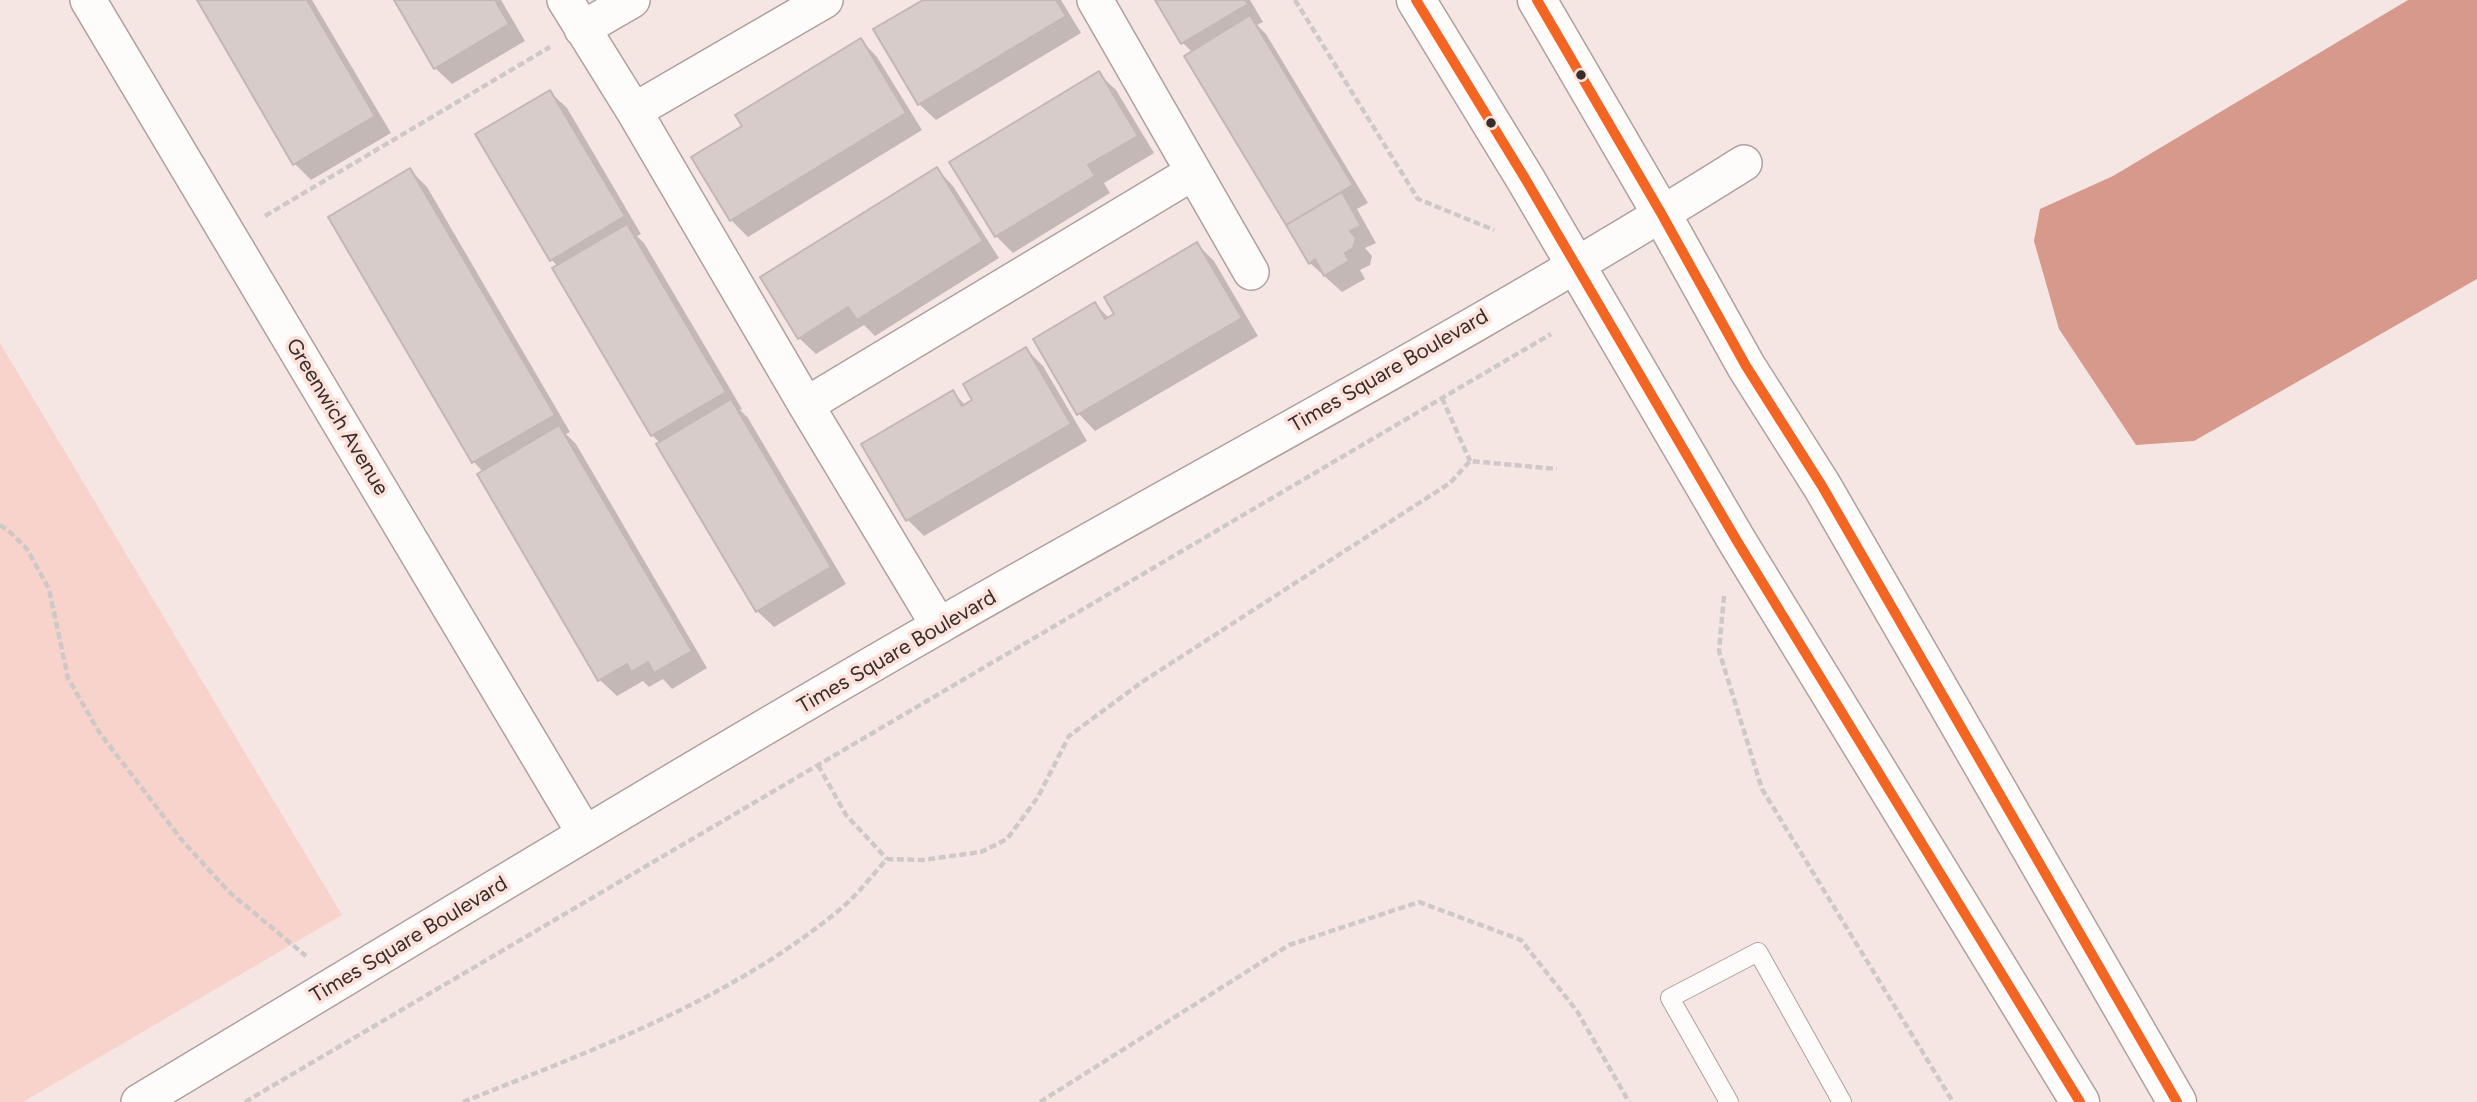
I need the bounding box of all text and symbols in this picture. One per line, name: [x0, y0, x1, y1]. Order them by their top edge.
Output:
unlabelled marker: [1574, 68, 1588, 82]
unlabelled marker: [1484, 116, 1498, 130]
street label: Times Square Boulevard: [1285, 304, 1493, 438]
street label: Greenwich Avenue: [280, 334, 394, 500]
street label: Times Square Boulevard: [793, 585, 1001, 719]
street label: Times Square Boulevard: [306, 871, 512, 1009]

